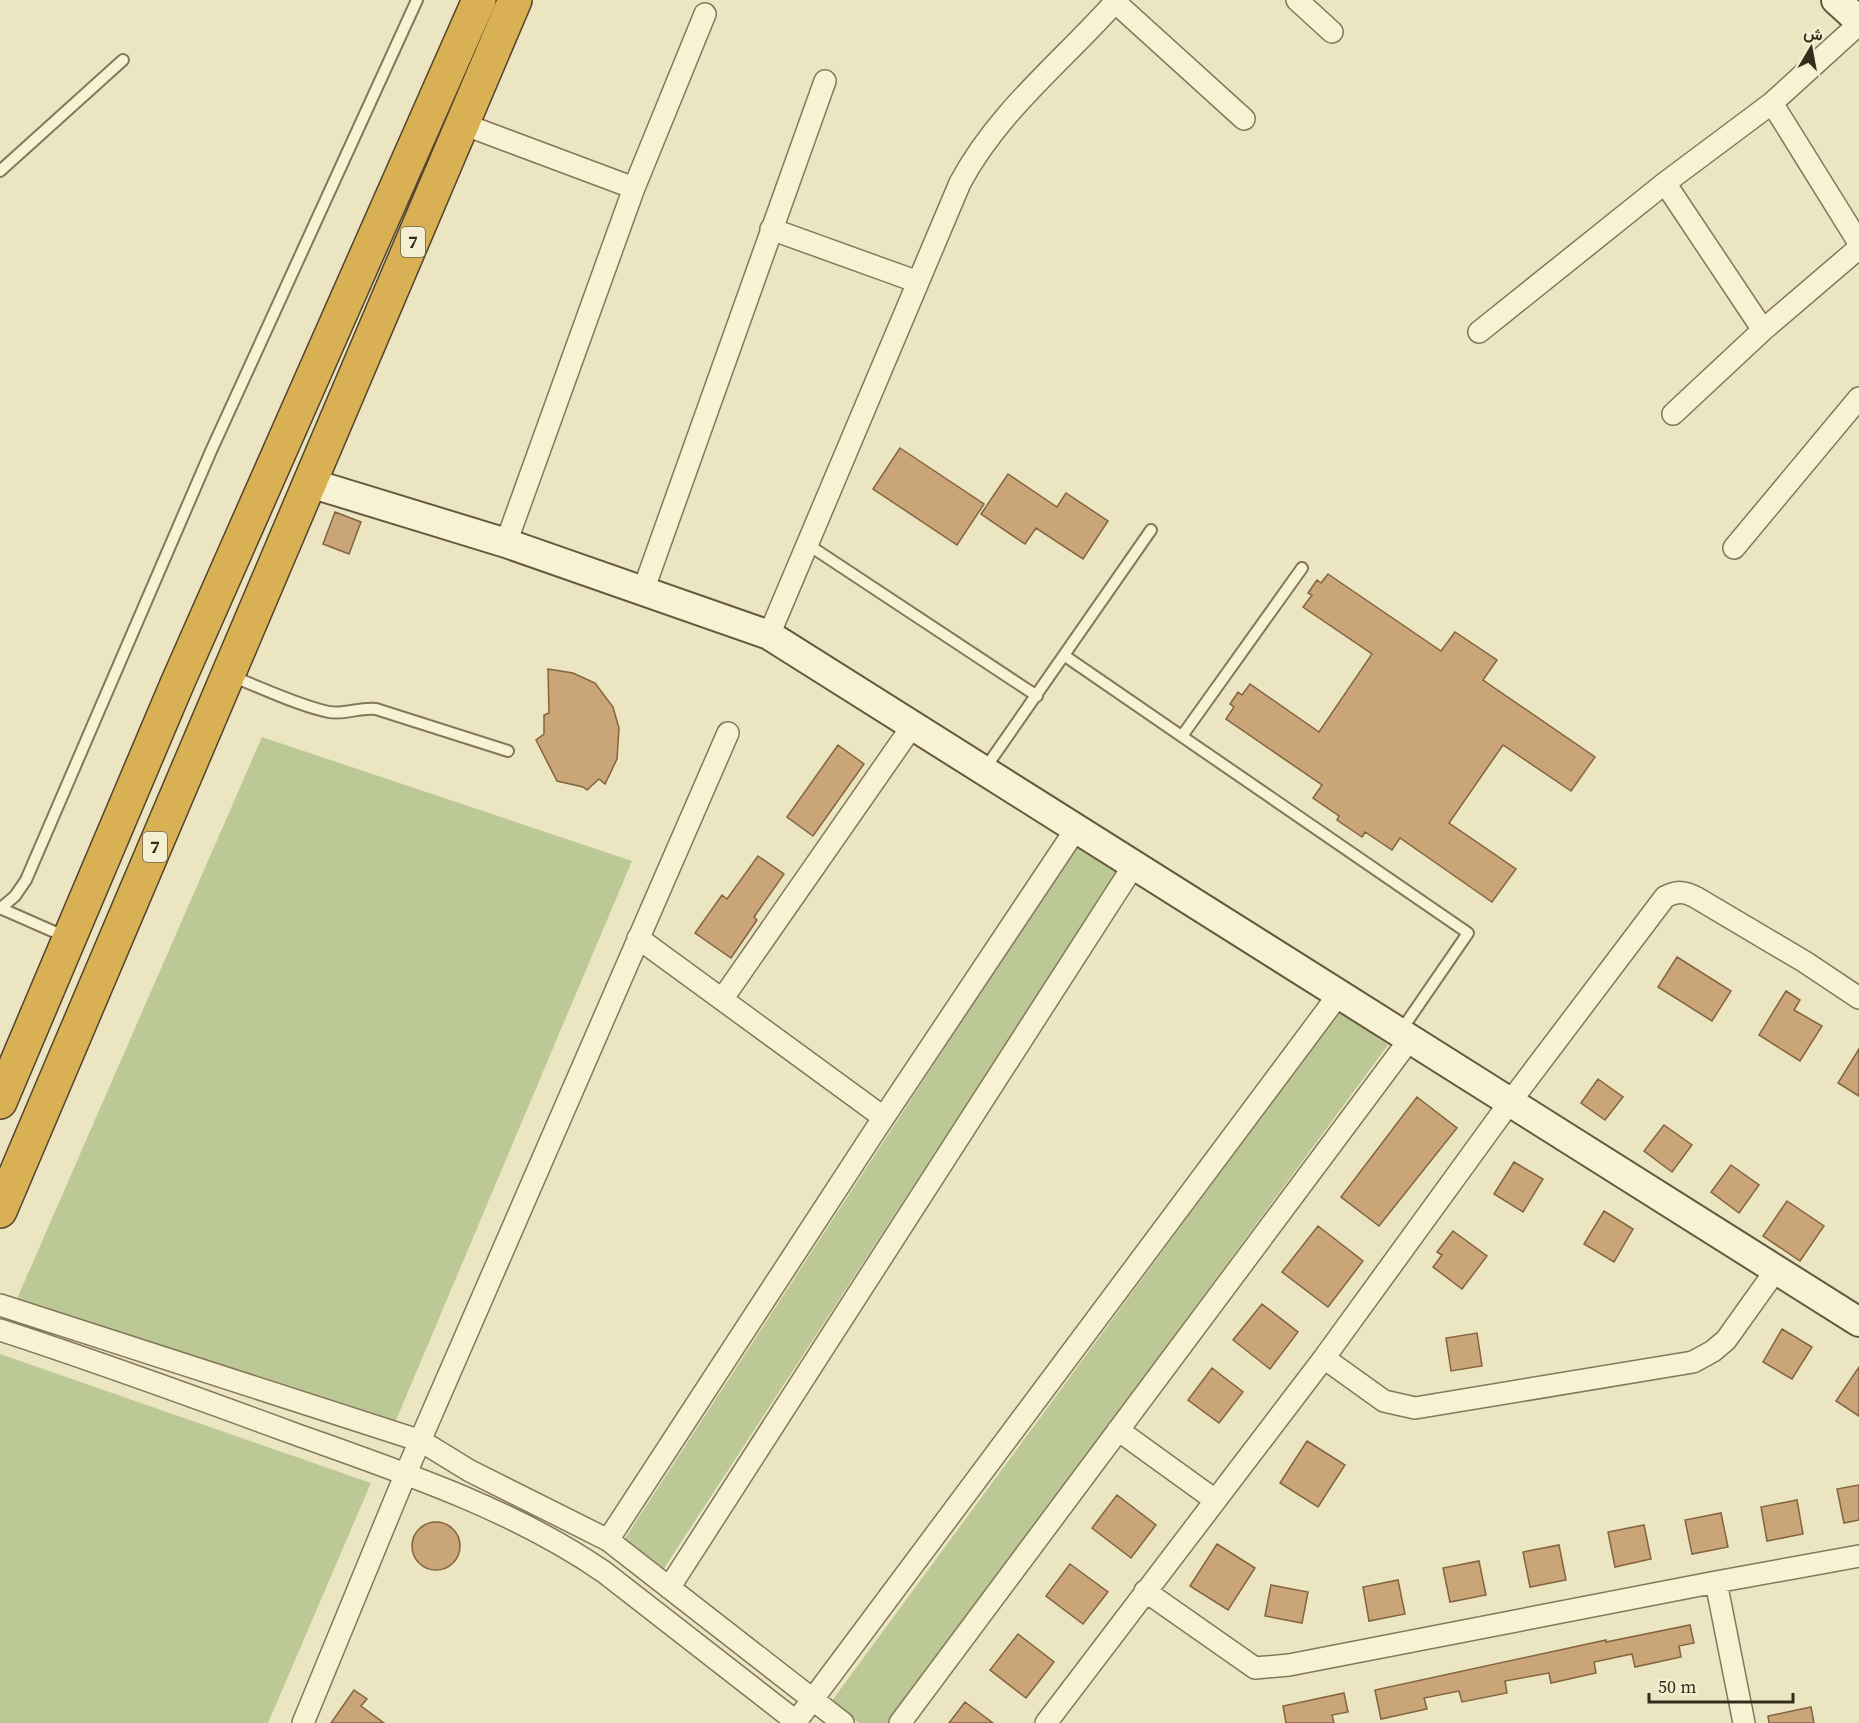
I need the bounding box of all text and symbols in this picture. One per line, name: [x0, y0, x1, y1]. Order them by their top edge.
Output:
north arrow: [1781, 18, 1841, 78]
text: ش: [1802, 21, 1825, 46]
road number: 7: [401, 227, 425, 257]
road number: 7: [143, 832, 167, 862]
scale bar: [1649, 1666, 1793, 1704]
text: 50 m: [1658, 1674, 1696, 1699]

